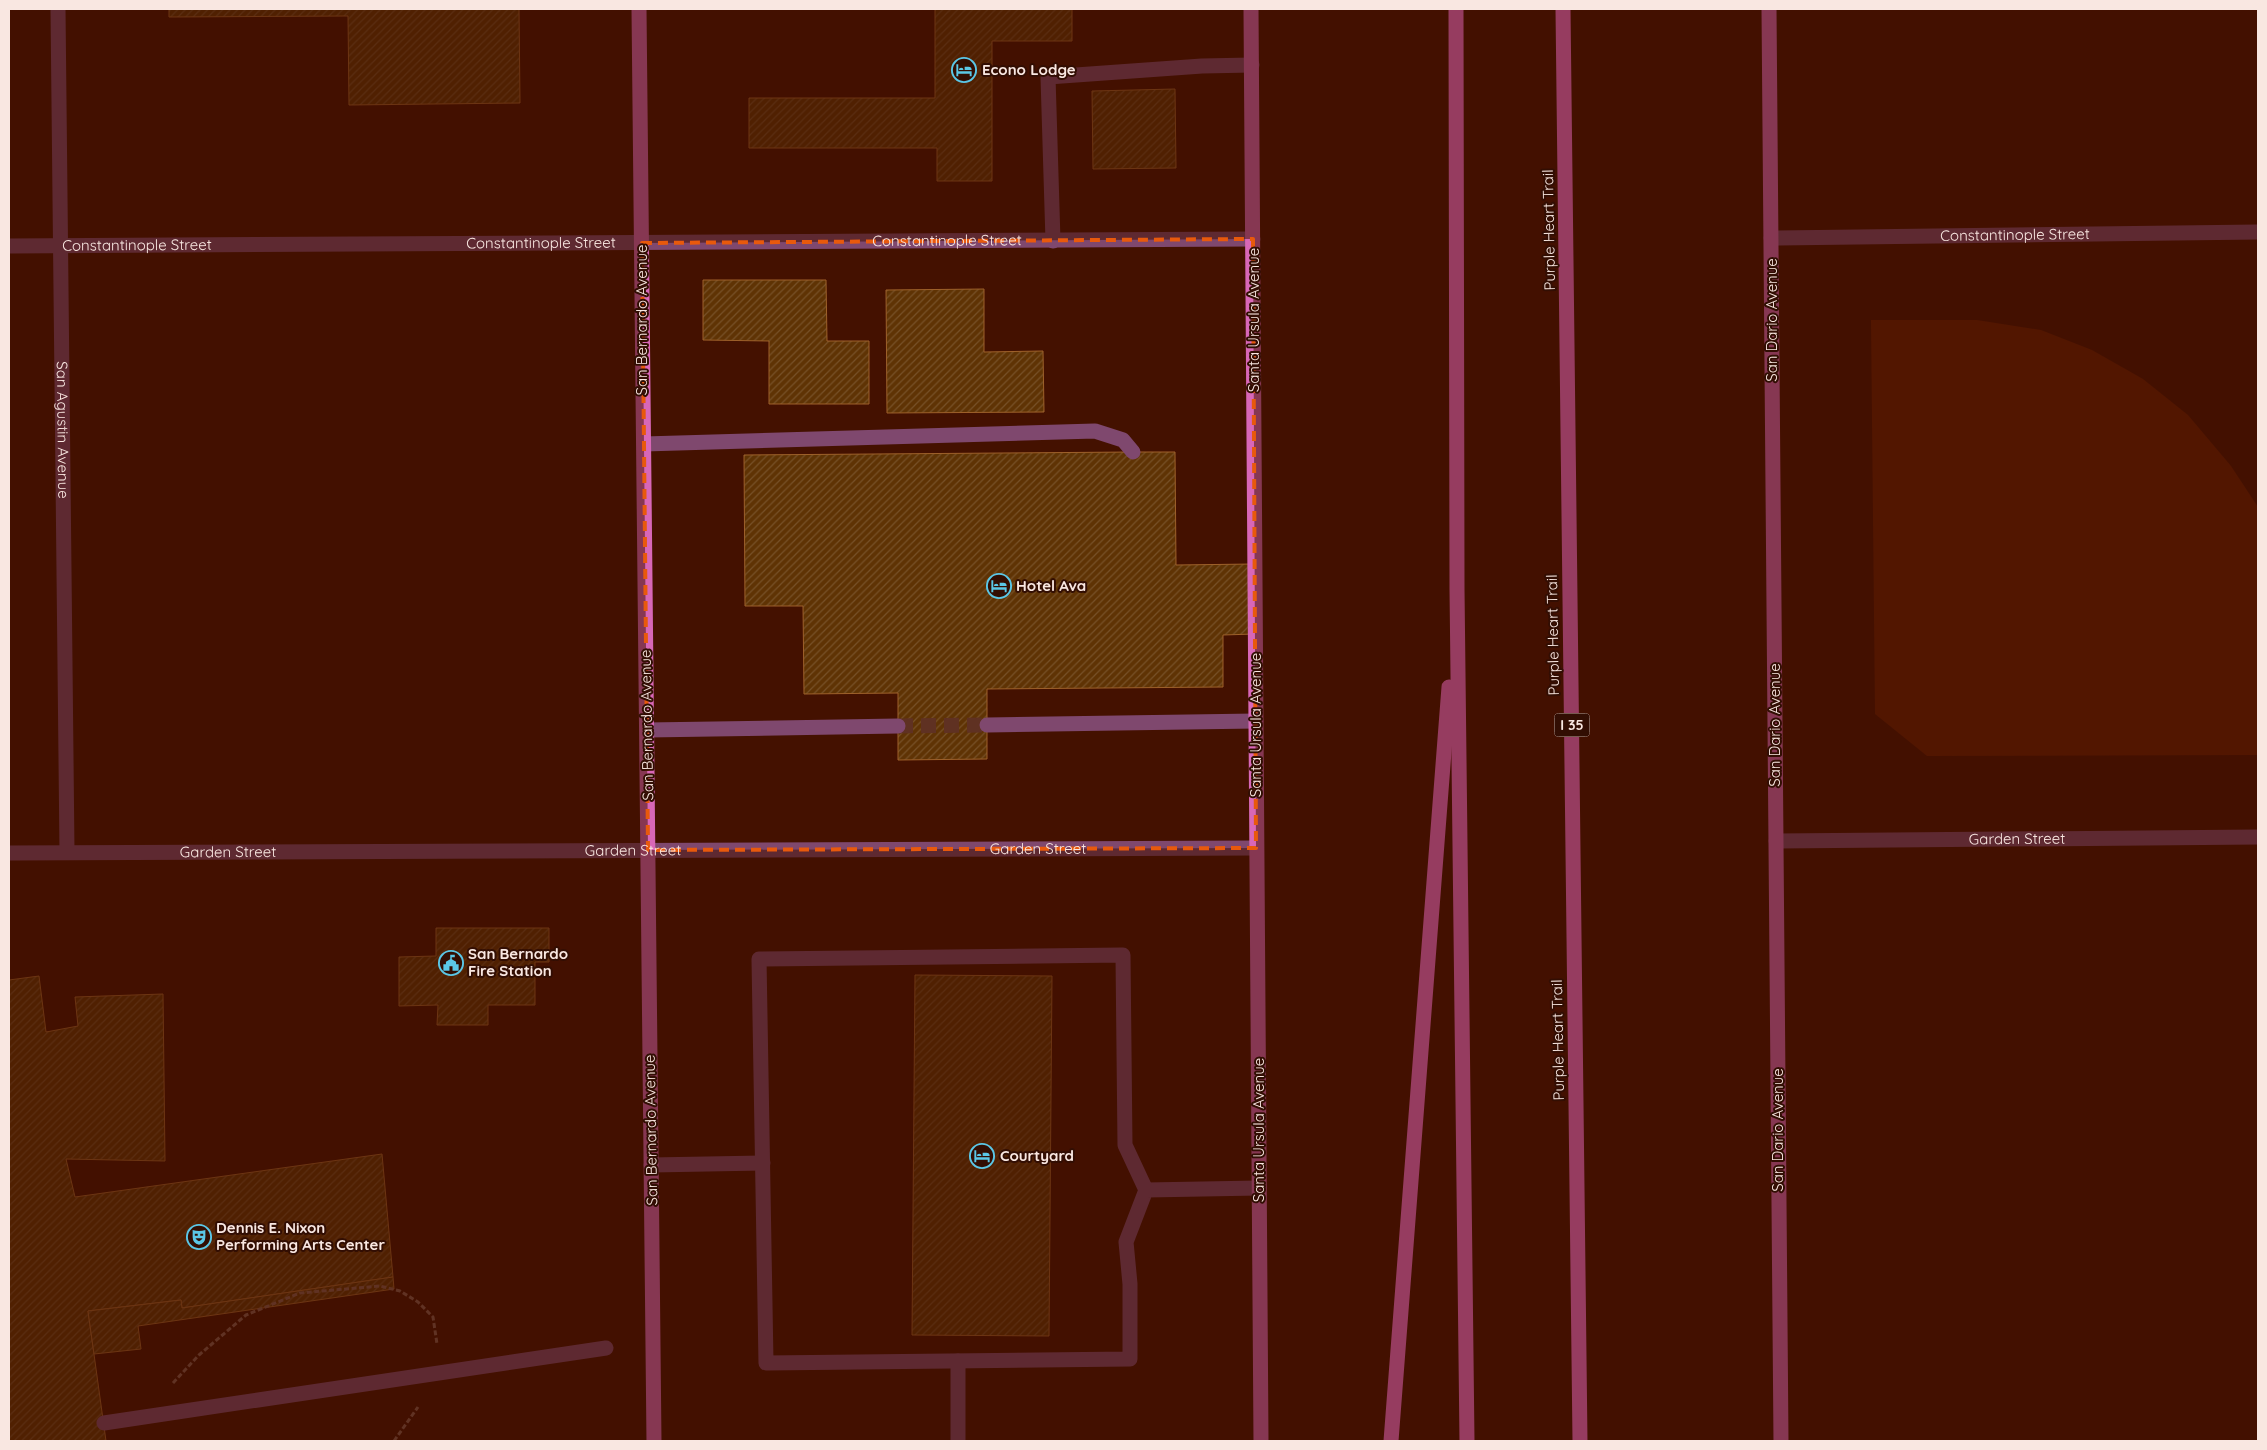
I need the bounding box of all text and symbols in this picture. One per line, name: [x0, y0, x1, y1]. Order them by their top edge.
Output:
hotel icon: Econo Lodge: [951, 57, 977, 83]
place label: Econo Lodge: [982, 60, 1076, 79]
street label: Purple Heart Trail: [1538, 169, 1559, 291]
street label: Constantinople Street: [1940, 224, 2090, 245]
street label: Constantinople Street: [872, 230, 1022, 250]
street label: Constantinople Street: [466, 233, 616, 252]
street label: Constantinople Street: [62, 235, 212, 255]
street label: San Bernardo Avenue: [632, 244, 651, 396]
street label: Santa Ursula Avenue: [1244, 248, 1263, 392]
street label: San Dario Avenue: [1762, 258, 1781, 382]
street label: San Agustin Avenue: [53, 361, 73, 499]
hotel icon: Hotel Ava: [986, 573, 1012, 599]
street label: Purple Heart Trail: [1542, 574, 1563, 696]
place label: Hotel Ava: [1016, 576, 1086, 595]
street label: San Bernardo Avenue: [636, 649, 657, 801]
street label: Santa Ursula Avenue: [1246, 653, 1265, 797]
street label: San Dario Avenue: [1765, 663, 1784, 787]
road number: I 35: [1554, 714, 1590, 736]
street label: Garden Street: [1969, 829, 2065, 848]
street label: Garden Street: [990, 839, 1086, 858]
street label: Garden Street: [585, 840, 681, 860]
street label: Garden Street: [180, 842, 276, 861]
place label: San Bernardo Fire Station: [468, 944, 568, 980]
public building icon: San Bernardo Fire Station: [438, 950, 464, 976]
street label: Purple Heart Trail: [1547, 979, 1568, 1101]
street label: San Bernardo Avenue: [640, 1054, 661, 1206]
street label: Santa Ursula Avenue: [1249, 1058, 1268, 1202]
street label: San Dario Avenue: [1768, 1068, 1787, 1192]
hotel icon: Courtyard: [969, 1143, 995, 1169]
place label: Courtyard: [1000, 1146, 1074, 1165]
place label: Dennis E. Nixon Performing Arts Center: [216, 1218, 385, 1254]
theatre icon: Dennis E. Nixon Performing Arts Center: [186, 1224, 212, 1250]

